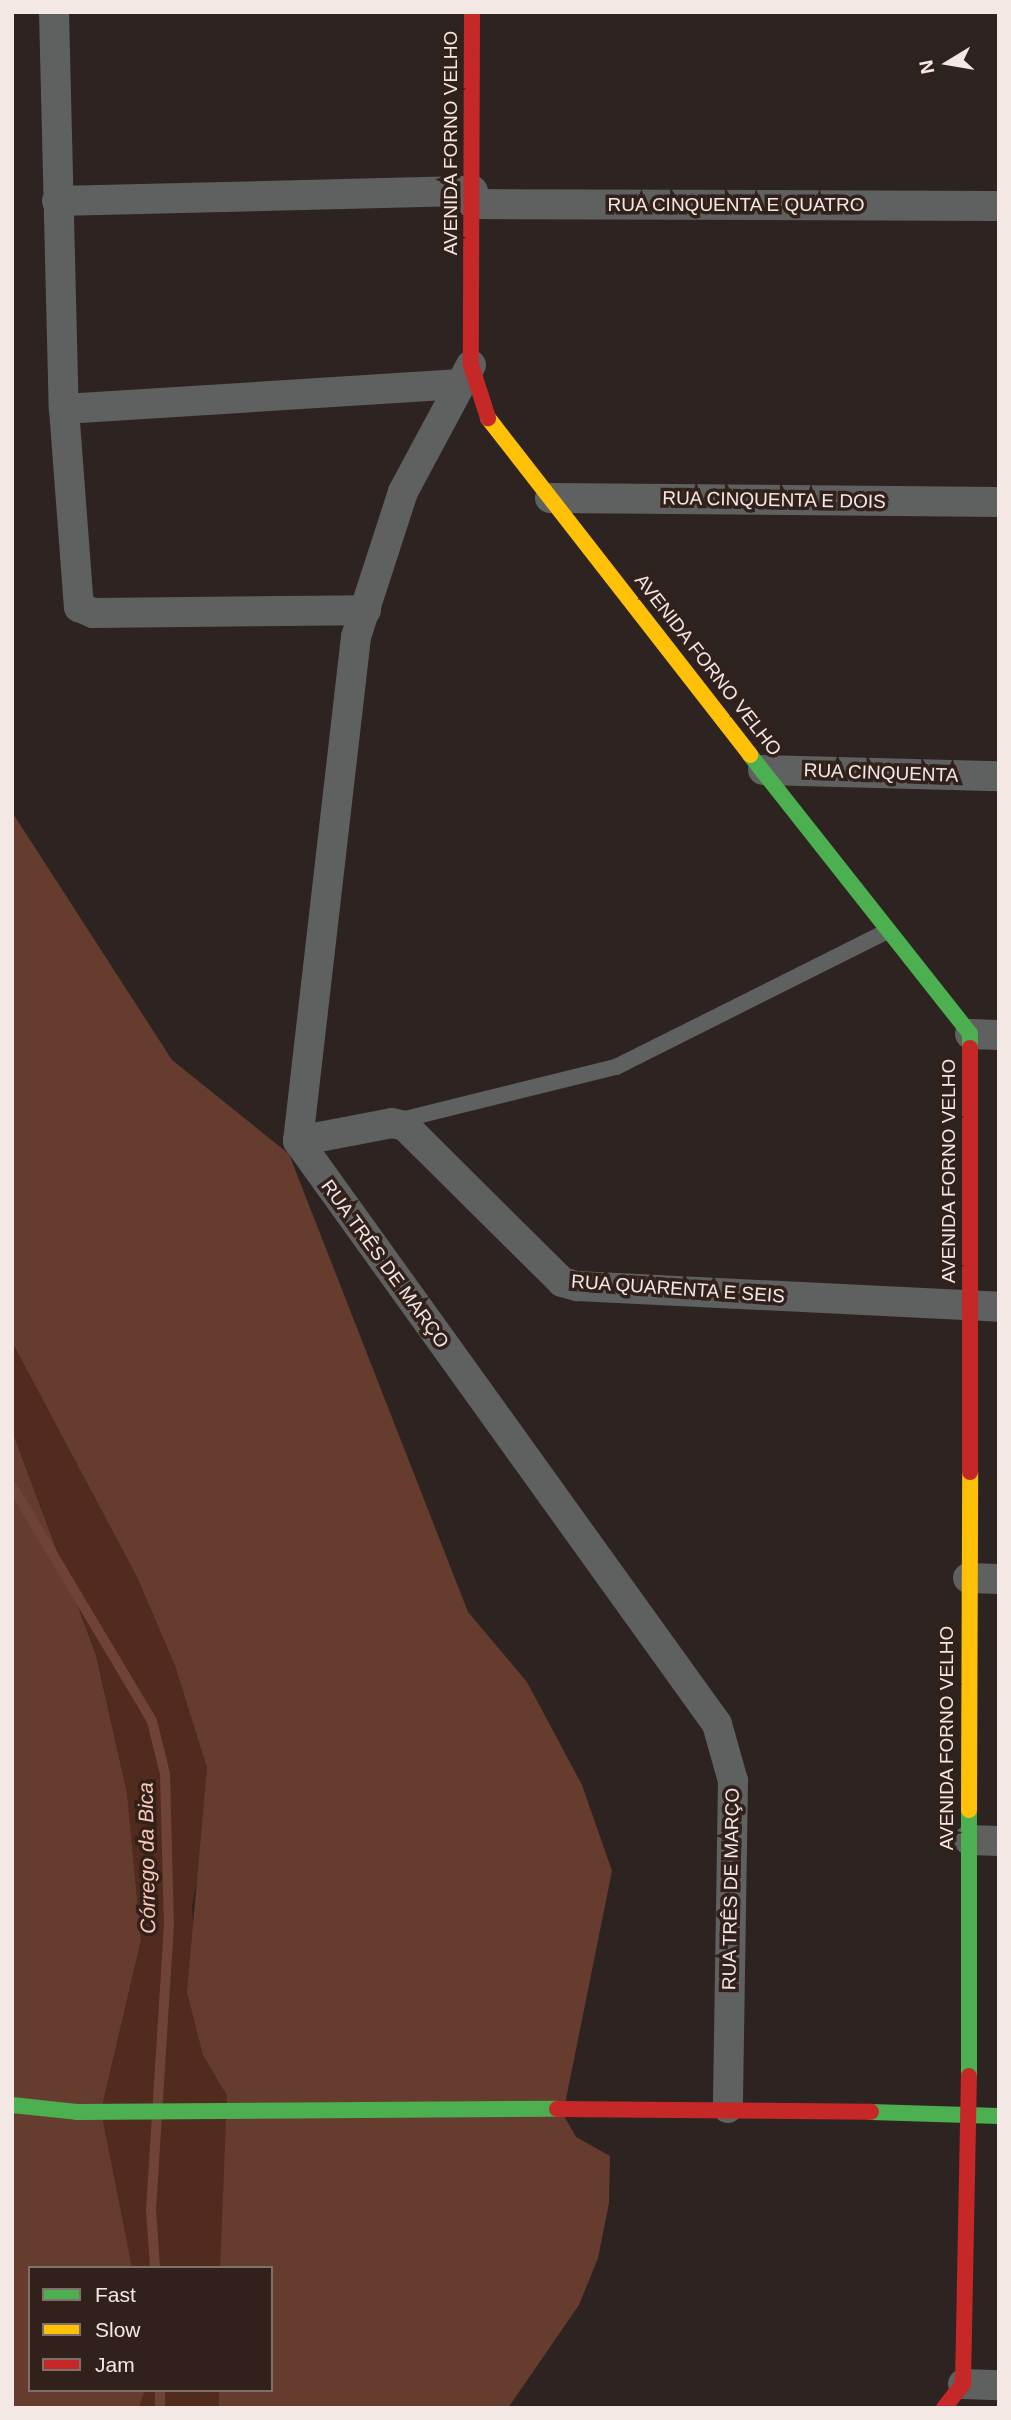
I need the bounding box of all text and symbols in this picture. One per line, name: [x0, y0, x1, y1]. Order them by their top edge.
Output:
north arrow: [913, 28, 983, 98]
street label: AVENIDA FORNO VELHO: [440, 30, 462, 256]
text: N: [915, 58, 939, 76]
street label: RUA CINQUENTA E QUATRO: [607, 194, 865, 216]
street label: RUA CINQUENTA E DOIS: [661, 487, 887, 513]
street label: AVENIDA FORNO VELHO: [630, 569, 786, 761]
street label: RUA CINQUENTA: [803, 759, 959, 787]
street label: AVENIDA FORNO VELHO: [938, 1058, 960, 1284]
street label: RUA TRÊS DE MARÇO: [316, 1175, 454, 1353]
street label: RUA QUARENTA E SEIS: [569, 1270, 787, 1308]
street label: AVENIDA FORNO VELHO: [936, 1625, 958, 1851]
water label: Córrego da Bica: [133, 1782, 161, 1934]
street label: RUA TRÊS DE MARÇO: [718, 1787, 744, 1991]
legend: [28, 2266, 273, 2392]
text: Fast: [95, 2283, 136, 2306]
text: Slow: [95, 2318, 141, 2341]
text: Jam: [95, 2353, 135, 2376]

